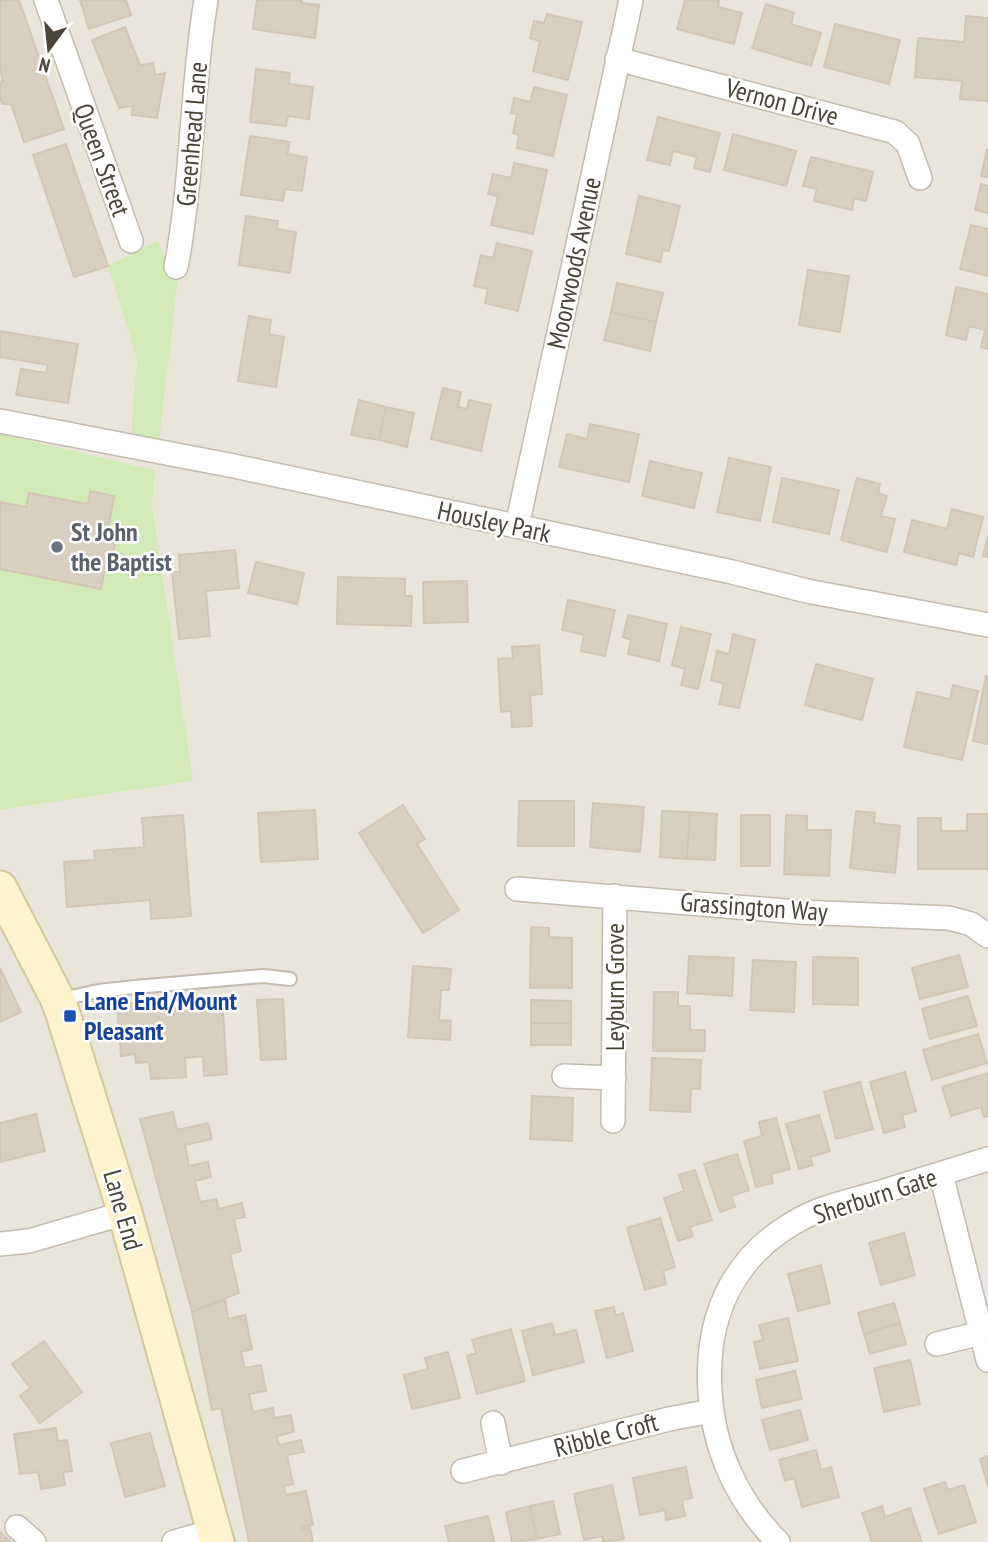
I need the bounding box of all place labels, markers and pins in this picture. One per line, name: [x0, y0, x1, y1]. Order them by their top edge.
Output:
place label: St John the Baptist: [71, 515, 172, 578]
marker: St John the Baptist: [49, 539, 65, 555]
place label: Lane End/Mount Pleasant: [84, 984, 237, 1047]
marker: Lane End/Mount Pleasant: [62, 1008, 78, 1024]

